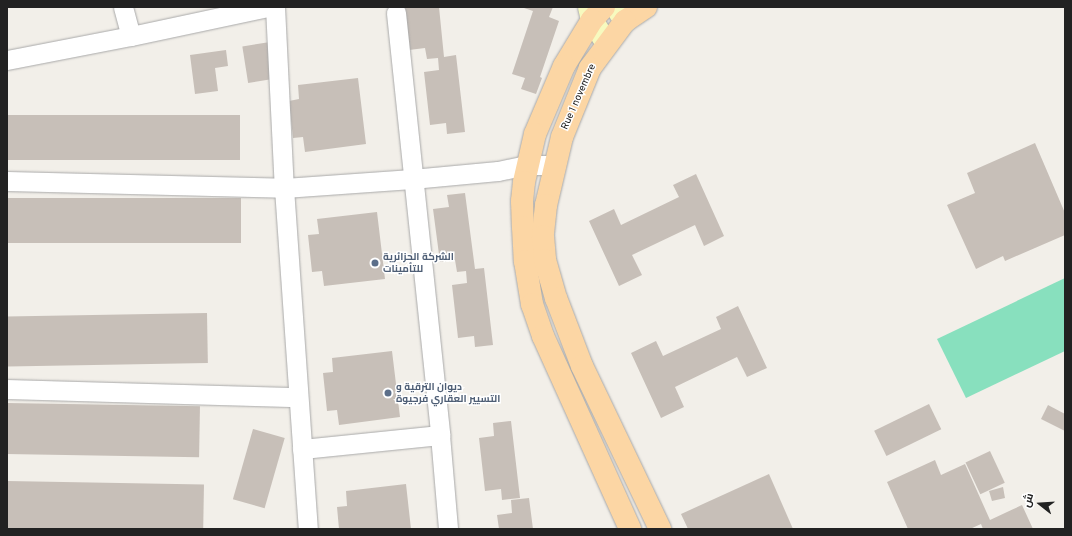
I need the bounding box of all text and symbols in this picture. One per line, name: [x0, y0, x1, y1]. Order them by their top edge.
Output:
street label: Rue 1 novembre: [559, 62, 599, 132]
place label: الشركة الجزائرية للتأمينات: [383, 251, 454, 274]
marker: الشركة الجزائرية للتأمينات: [370, 258, 380, 268]
place label: ديوان الترقية و التسيير العقاري فرجيوة: [396, 381, 500, 404]
marker: ديوان الترقية و التسيير العقاري فرجيوة: [383, 388, 393, 398]
north arrow: [1020, 484, 1060, 524]
text: ش: [1020, 492, 1037, 509]

